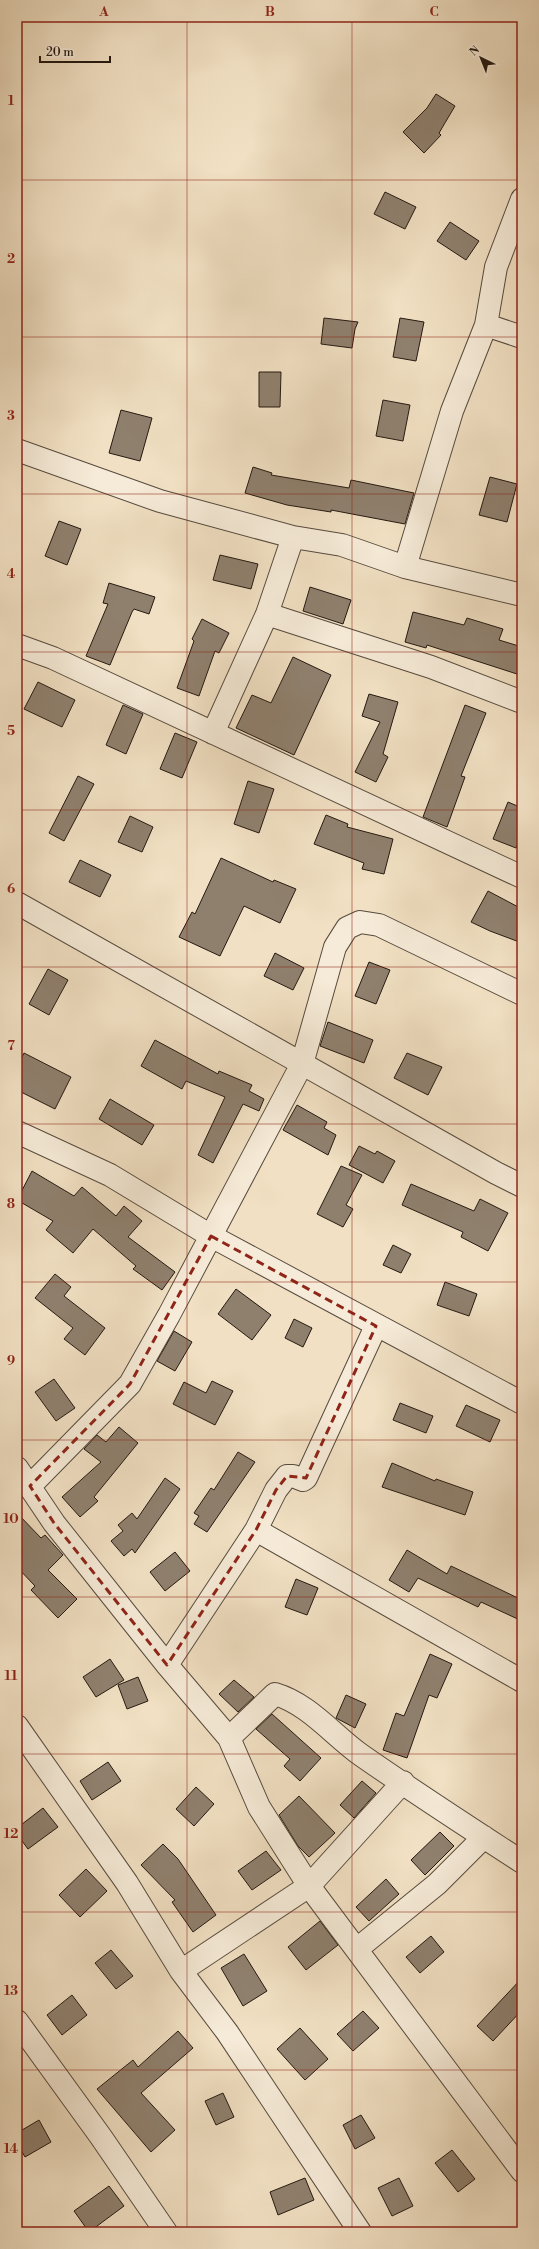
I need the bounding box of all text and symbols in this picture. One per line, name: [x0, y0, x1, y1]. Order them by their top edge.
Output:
text: A: [98, 4, 109, 20]
text: B: [265, 4, 275, 20]
text: C: [429, 4, 439, 20]
scale bar: [40, 38, 110, 64]
north arrow: [461, 38, 501, 78]
text: N: [467, 43, 483, 60]
text: 20 m: [46, 45, 74, 60]
text: 1: [8, 93, 15, 109]
text: 2: [7, 251, 15, 267]
text: 3: [7, 408, 15, 424]
text: 4: [7, 566, 16, 582]
text: 5: [7, 723, 15, 739]
text: 6: [7, 881, 15, 897]
text: 7: [7, 1038, 15, 1054]
text: 8: [7, 1196, 15, 1212]
text: 9: [7, 1353, 15, 1369]
text: 10: [3, 1511, 19, 1527]
text: 11: [5, 1668, 18, 1684]
text: 12: [4, 1826, 18, 1842]
text: 13: [4, 1983, 18, 1999]
text: 14: [4, 2141, 18, 2157]

